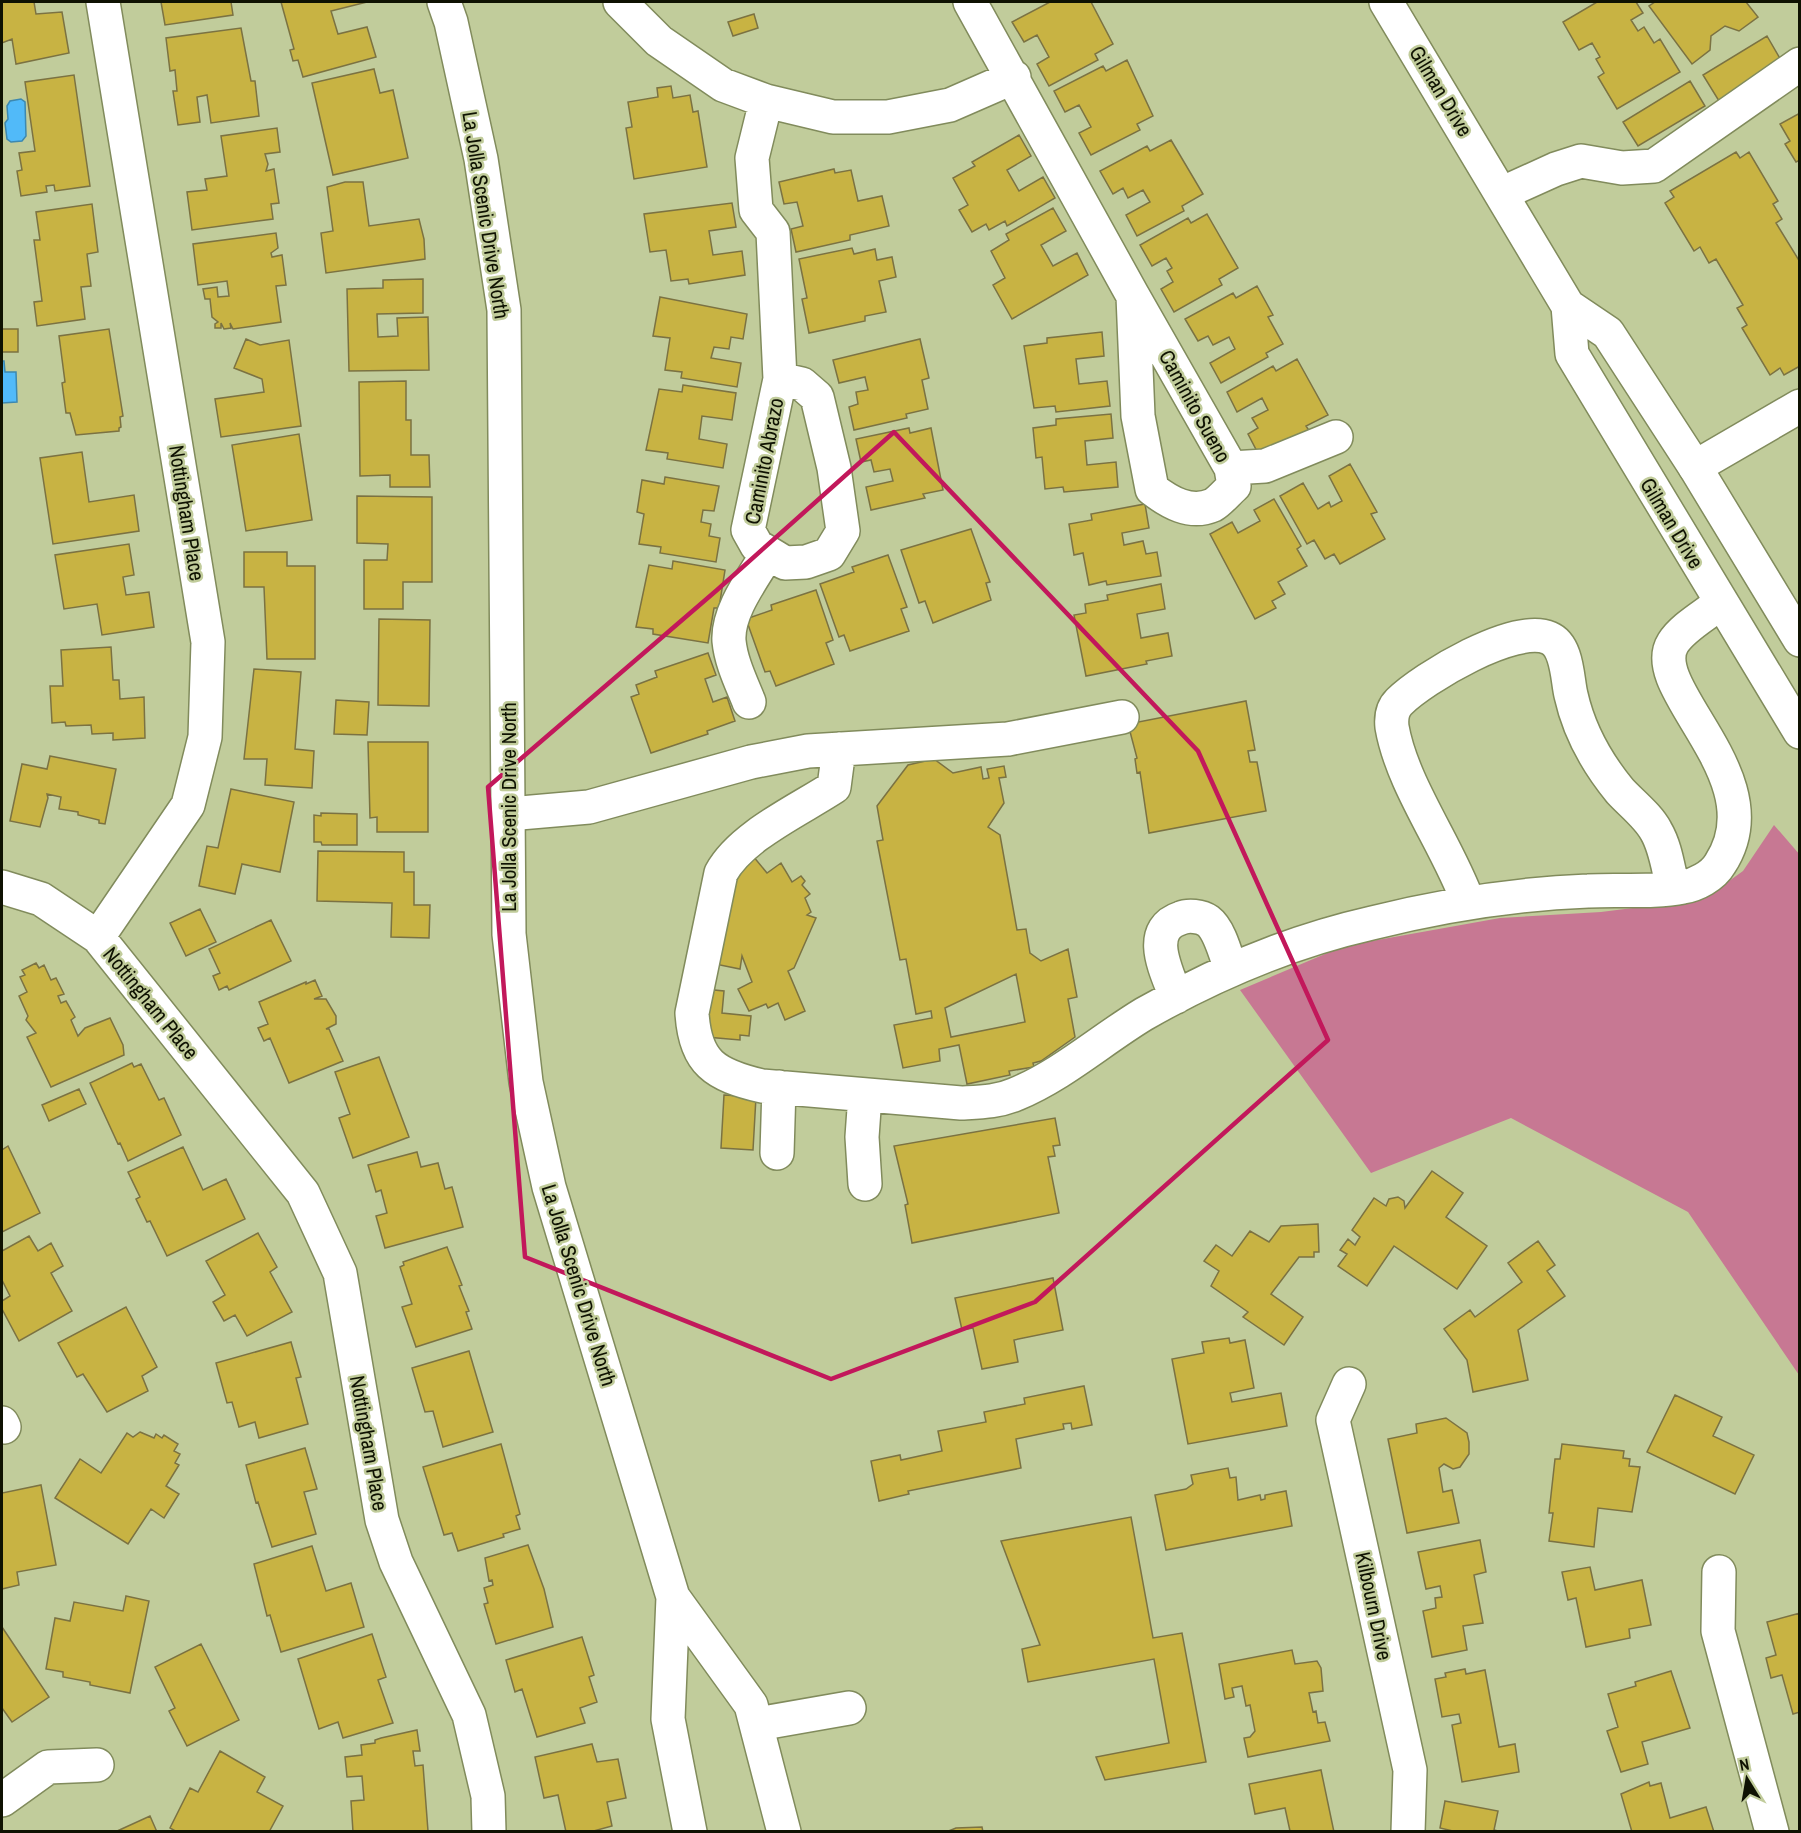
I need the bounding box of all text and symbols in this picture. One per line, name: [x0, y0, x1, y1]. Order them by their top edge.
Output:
street label: Gilman Drive: [1402, 40, 1480, 142]
street label: La Jolla Scenic Drive North: [455, 109, 517, 321]
street label: Caminito Sueno: [1152, 345, 1238, 467]
street label: Caminito Abrazo: [738, 395, 790, 527]
street label: Nottingham Place: [162, 443, 212, 583]
street label: Gilman Drive: [1633, 472, 1711, 574]
street label: La Jolla Scenic Drive North: [494, 702, 523, 912]
street label: Nottingham Place: [97, 941, 205, 1065]
street label: La Jolla Scenic Drive North: [534, 1181, 624, 1389]
street label: Nottingham Place: [343, 1373, 395, 1513]
street label: Kilbourn Drive: [1348, 1549, 1400, 1663]
north arrow: [1717, 1749, 1777, 1809]
text: N: [1737, 1753, 1751, 1776]

